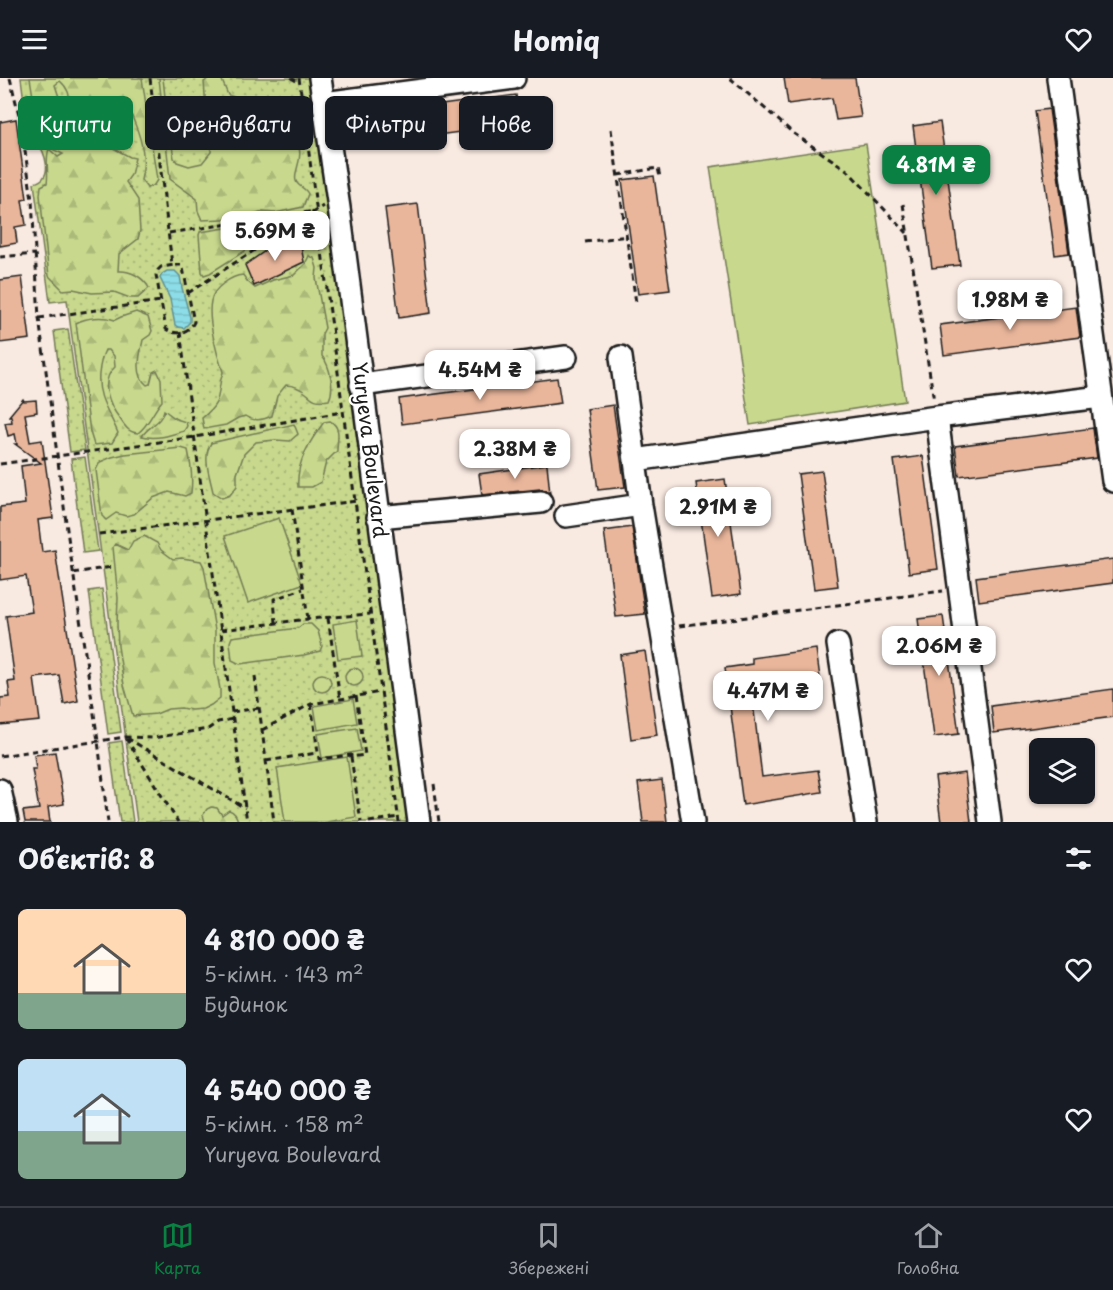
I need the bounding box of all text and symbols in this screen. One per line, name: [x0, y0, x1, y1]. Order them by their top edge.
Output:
text: Homiq: [513, 19, 600, 60]
icon: menu: [18, 23, 51, 56]
icon: heart: [1062, 23, 1095, 56]
chip: Купити: [18, 96, 133, 150]
chip: Орендувати: [145, 96, 313, 150]
chip: Фільтри: [325, 96, 447, 150]
chip: Нове: [459, 96, 553, 150]
pin: 4.81M ₴: [881, 145, 991, 196]
text: 4.81M ₴: [896, 149, 976, 179]
pin: 5.69M ₴: [220, 211, 330, 262]
text: 5.69M ₴: [235, 215, 315, 245]
pin: 1.98M ₴: [955, 280, 1065, 331]
text: 1.98M ₴: [971, 284, 1049, 314]
pin: 4.54M ₴: [425, 350, 535, 401]
text: 4.54M ₴: [438, 354, 522, 384]
street label: Yuryeva Boulevard: [345, 360, 397, 539]
pin: 2.38M ₴: [460, 429, 570, 480]
text: 2.38M ₴: [473, 433, 557, 463]
pin: 2.91M ₴: [663, 487, 773, 538]
text: 2.91M ₴: [679, 491, 757, 521]
pin: 2.06M ₴: [884, 626, 994, 677]
text: 2.06M ₴: [896, 630, 982, 660]
pin: 4.47M ₴: [713, 671, 823, 722]
text: 4.47M ₴: [727, 675, 809, 705]
map controls: [1029, 738, 1095, 804]
button: layers: [1029, 738, 1095, 804]
text: Об’єктів: 8: [18, 839, 155, 878]
icon: filters: [1062, 842, 1095, 875]
text: 4 810 000 ₴: [204, 920, 365, 959]
icon: home: [66, 933, 138, 1005]
icon: heart: [1062, 953, 1095, 986]
text: 5-кімн. · 143 m²: [204, 959, 364, 989]
text: Будинок: [204, 989, 287, 1019]
text: 4 540 000 ₴: [204, 1070, 371, 1109]
icon: home: [66, 1083, 138, 1155]
icon: heart: [1062, 1103, 1095, 1136]
text: 5-кімн. · 158 m²: [204, 1109, 364, 1139]
text: Yuryeva Boulevard: [204, 1139, 381, 1169]
tab: Карта: [154, 1219, 201, 1279]
tab: Збережені: [509, 1219, 589, 1279]
tab: Головна: [897, 1219, 959, 1279]

